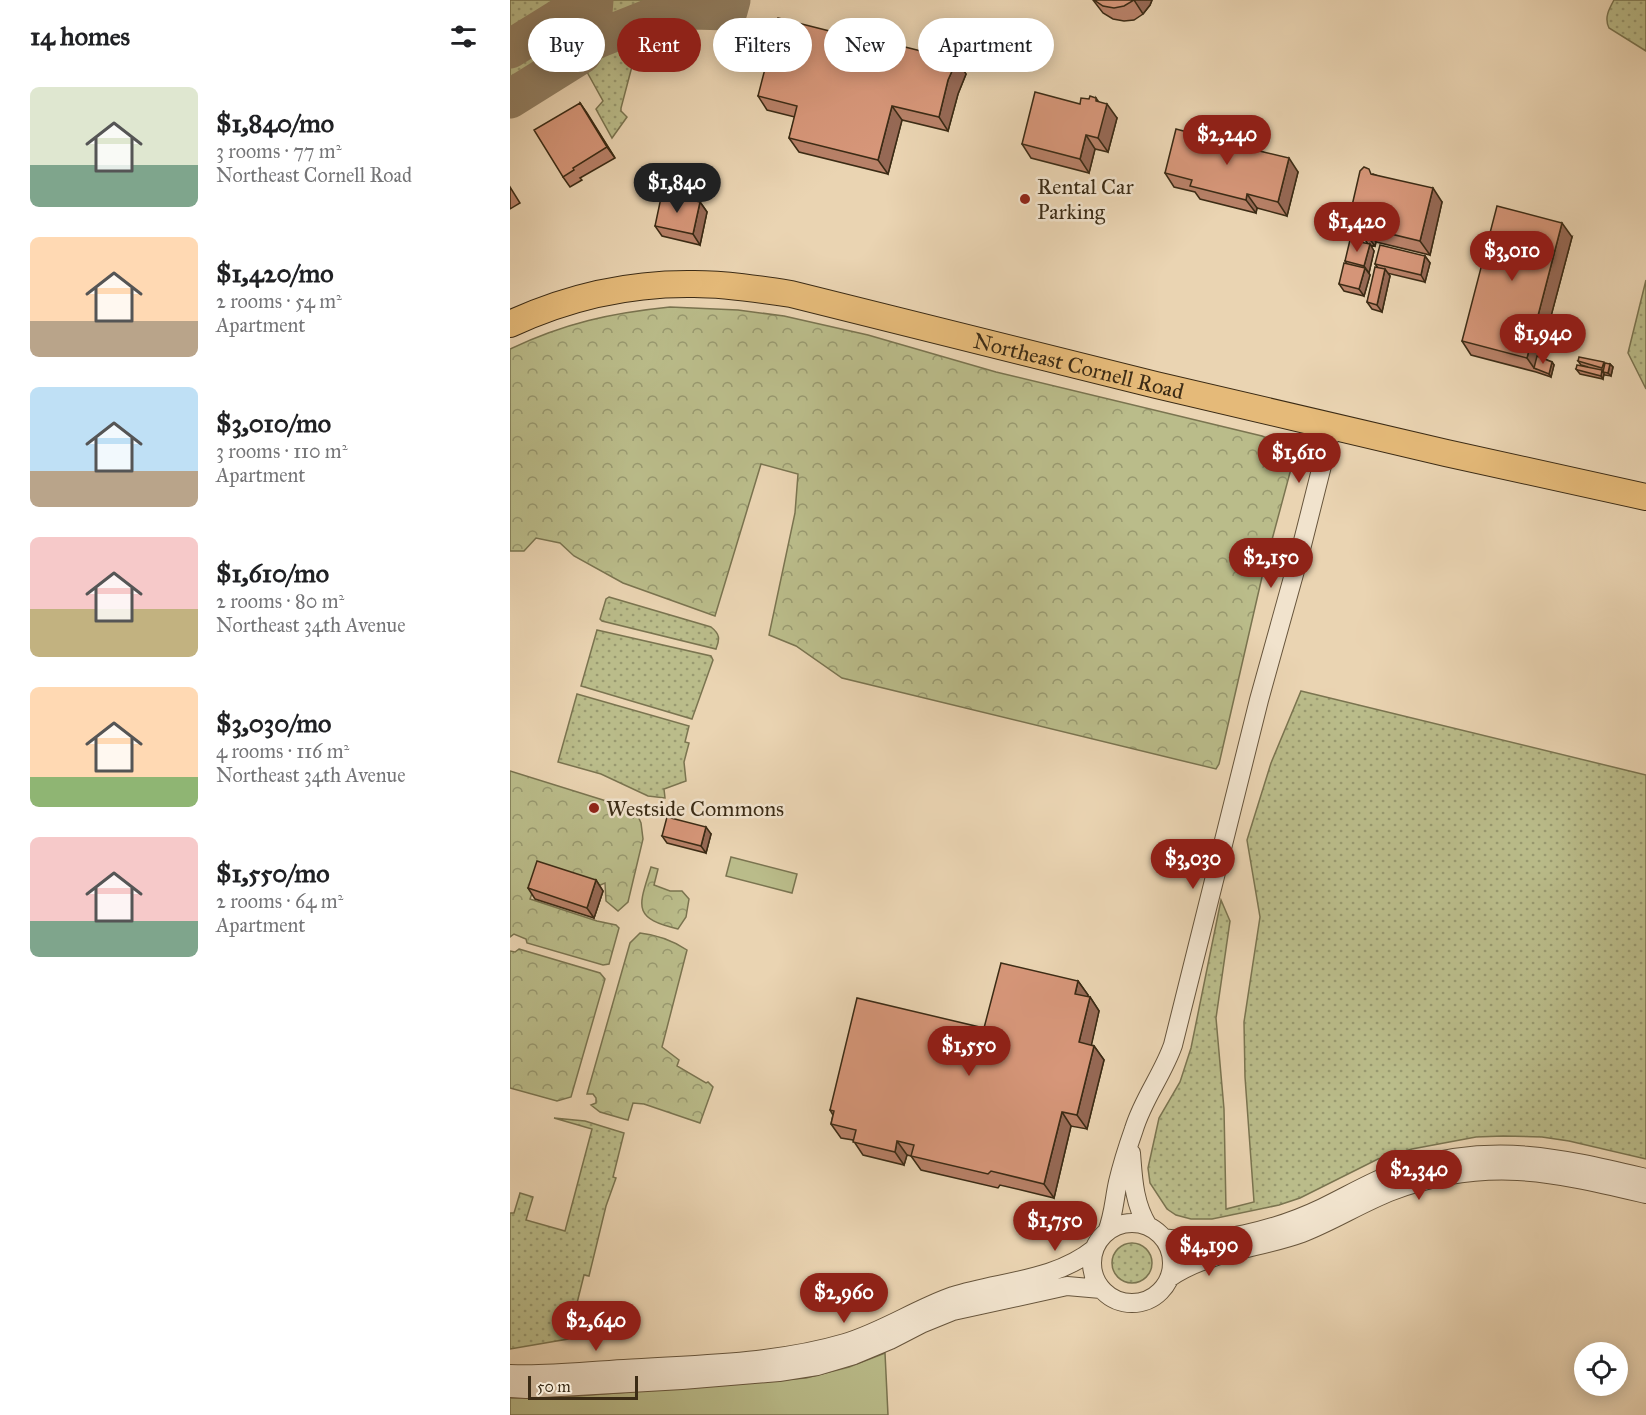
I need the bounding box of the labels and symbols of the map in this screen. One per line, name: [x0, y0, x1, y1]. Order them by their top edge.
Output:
pin: $2,240: [1178, 115, 1276, 166]
pin: $1,840: [628, 163, 726, 214]
place label: Rental Car Parking: [1037, 173, 1134, 225]
marker: Rental Car Parking: [1018, 192, 1032, 206]
pin: $1,420: [1308, 202, 1406, 253]
pin: $3,010: [1463, 231, 1561, 282]
pin: $1,940: [1494, 314, 1592, 365]
street label: Northeast Cornell Road: [971, 327, 1187, 405]
pin: $1,610: [1250, 433, 1348, 484]
pin: $2,150: [1222, 538, 1320, 589]
place label: Westside Commons: [606, 795, 784, 822]
marker: Westside Commons: [587, 801, 601, 815]
pin: $3,030: [1144, 839, 1242, 890]
pin: $1,550: [920, 1026, 1018, 1077]
pin: $2,340: [1370, 1150, 1468, 1201]
pin: $1,750: [1006, 1201, 1104, 1252]
pin: $4,190: [1160, 1226, 1258, 1277]
pin: $2,960: [795, 1273, 893, 1324]
pin: $2,640: [547, 1301, 645, 1352]
scale bar: [528, 1373, 638, 1400]

